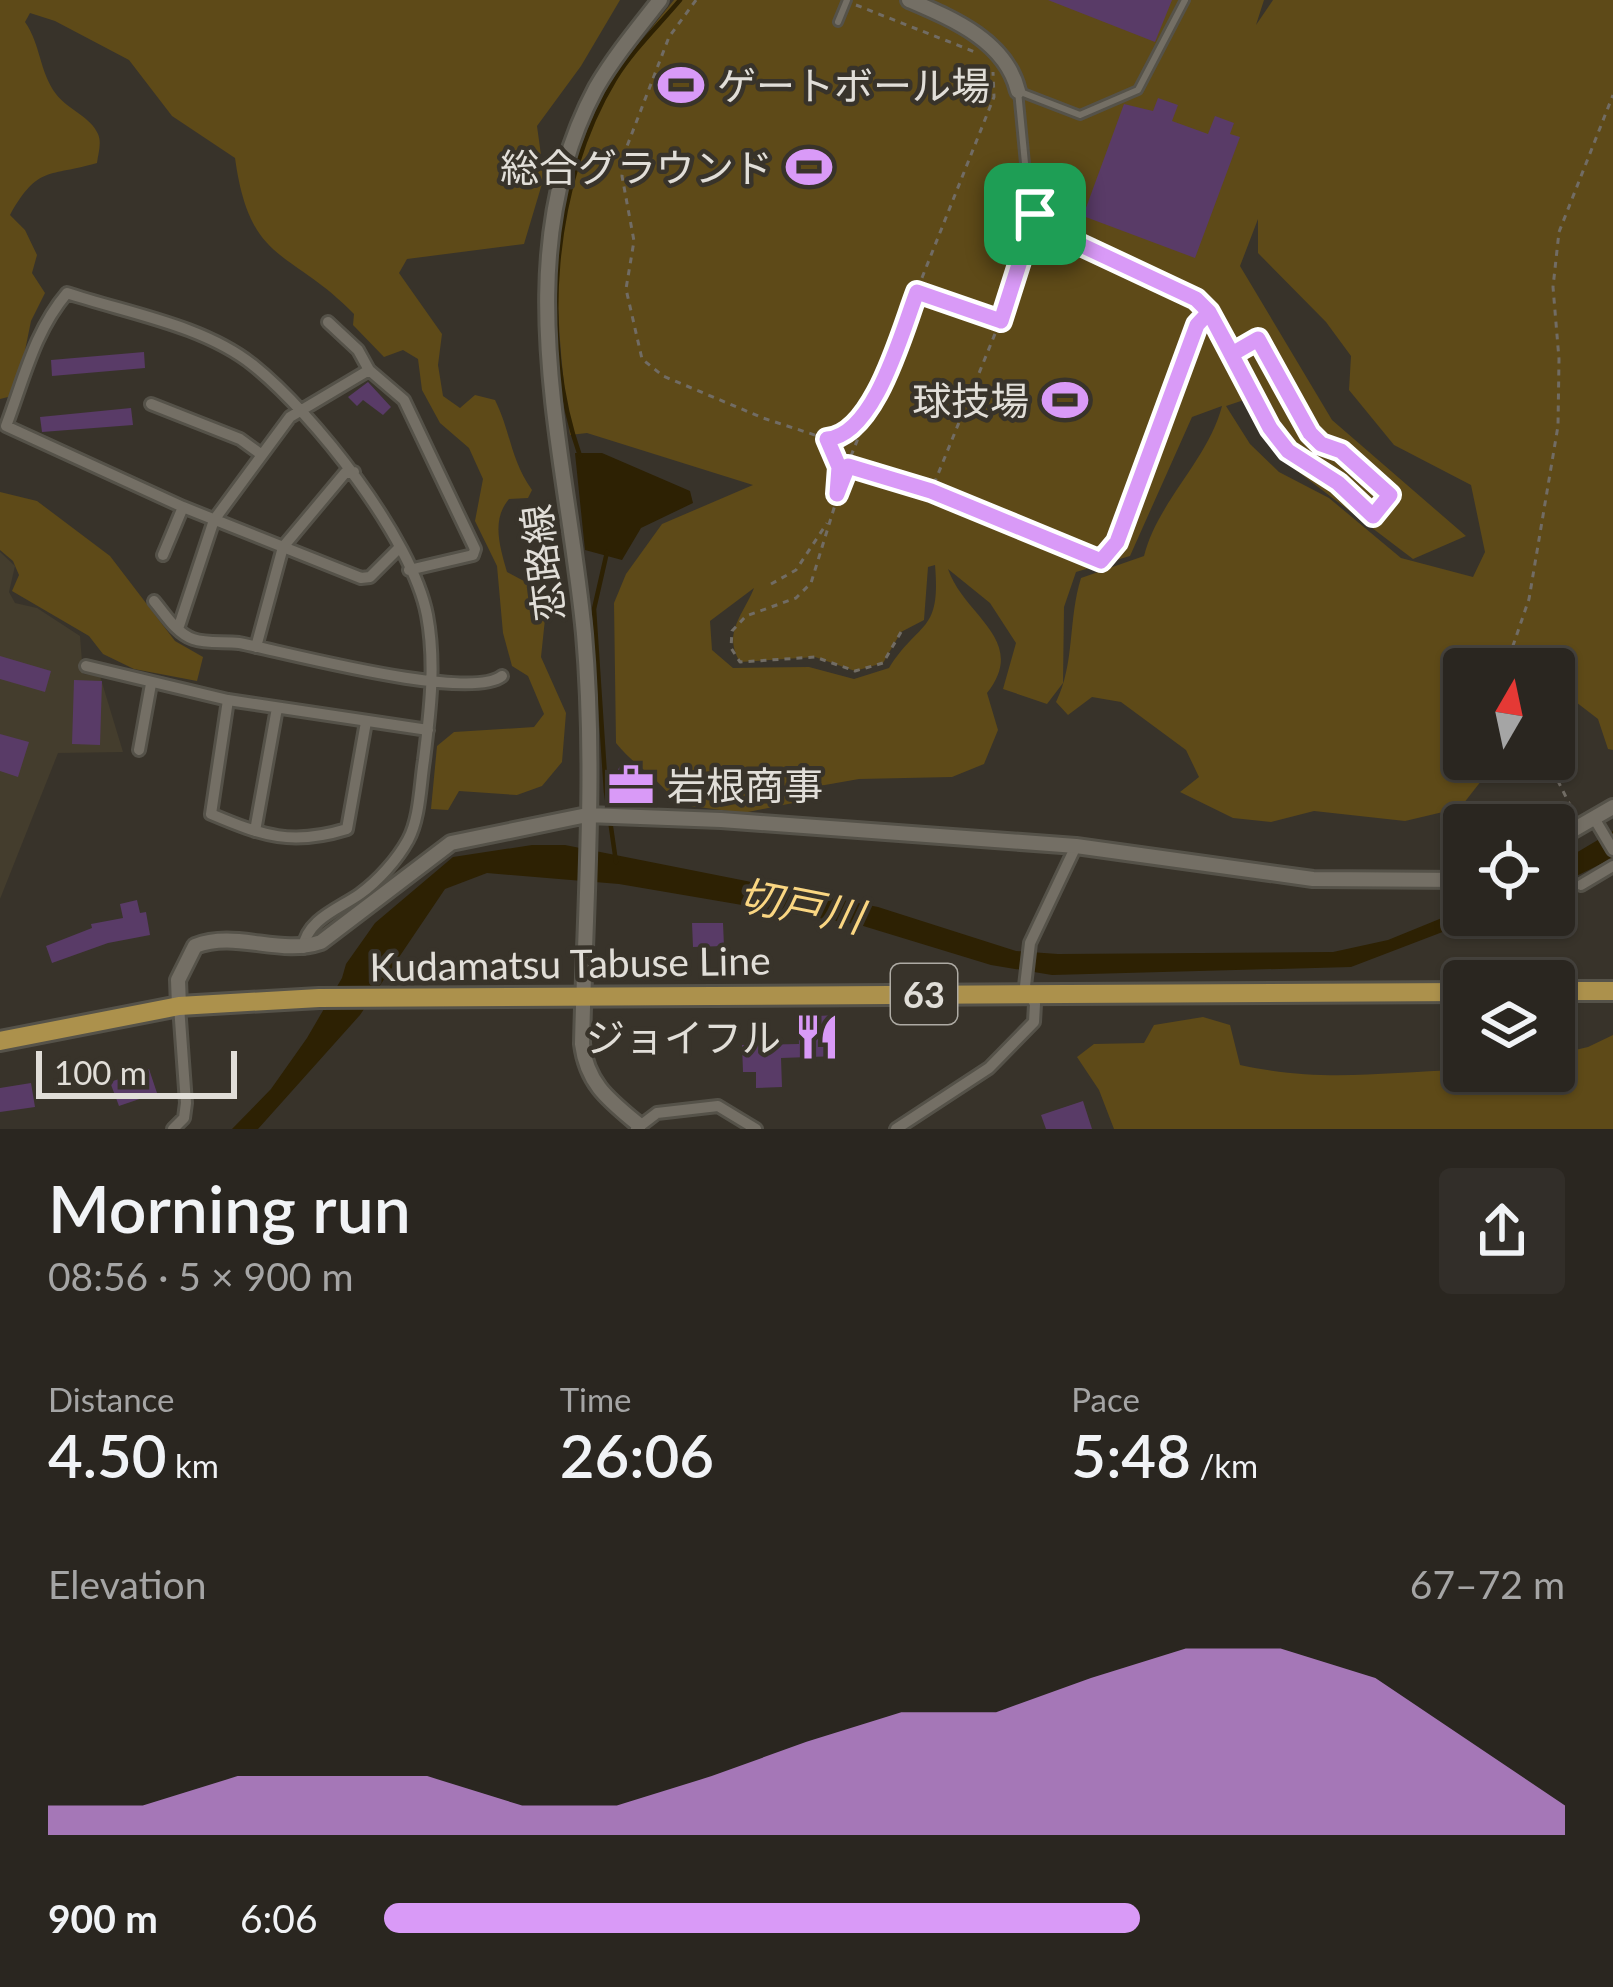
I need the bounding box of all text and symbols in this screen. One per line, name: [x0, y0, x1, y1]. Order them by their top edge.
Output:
sports icon: ゲートボール場: [656, 60, 706, 110]
place label: ゲートボール場: [717, 62, 990, 108]
sports icon: 総合グラウンド: [784, 142, 834, 192]
place label: 総合グラウンド: [500, 144, 773, 190]
pin: [984, 163, 1086, 265]
icon: arrive: [1002, 181, 1068, 247]
sports icon: 球技場: [1040, 375, 1090, 425]
place label: 球技場: [912, 377, 1029, 423]
street label: 恋路線: [512, 502, 572, 624]
north arrow: [1443, 648, 1575, 780]
map controls: [1443, 648, 1575, 1092]
office icon: 岩根商事: [606, 760, 656, 810]
place label: 岩根商事: [667, 762, 823, 808]
button: locate: [1443, 804, 1575, 936]
water label: 切戸川: [734, 868, 872, 942]
street label: Kudamatsu Tabuse Line: [369, 937, 771, 989]
button: layers: [1443, 960, 1575, 1092]
road number: 63: [891, 964, 957, 1024]
restaurant icon: ジョイフル: [792, 1012, 842, 1062]
place label: ジョイフル: [586, 1014, 781, 1060]
scale bar: [36, 1045, 237, 1098]
text: 100 m: [54, 1052, 147, 1092]
text: Morning run: [48, 1168, 411, 1247]
button: share: [1439, 1168, 1565, 1294]
text: 08:56 · 5 × 900 m: [48, 1253, 353, 1299]
text: Distance: [48, 1379, 175, 1419]
text: Time: [560, 1379, 632, 1419]
text: Pace: [1071, 1379, 1140, 1419]
text: 4.50: [48, 1419, 167, 1491]
text: 26:06: [560, 1419, 714, 1491]
text: 5:48: [1071, 1419, 1191, 1491]
text: km: [167, 1445, 219, 1485]
text: /km: [1191, 1445, 1258, 1485]
text: Elevation: [48, 1561, 206, 1607]
text: 67–72 m: [1410, 1561, 1565, 1607]
text: 900 m: [48, 1895, 158, 1941]
text: 6:06: [240, 1895, 318, 1941]

